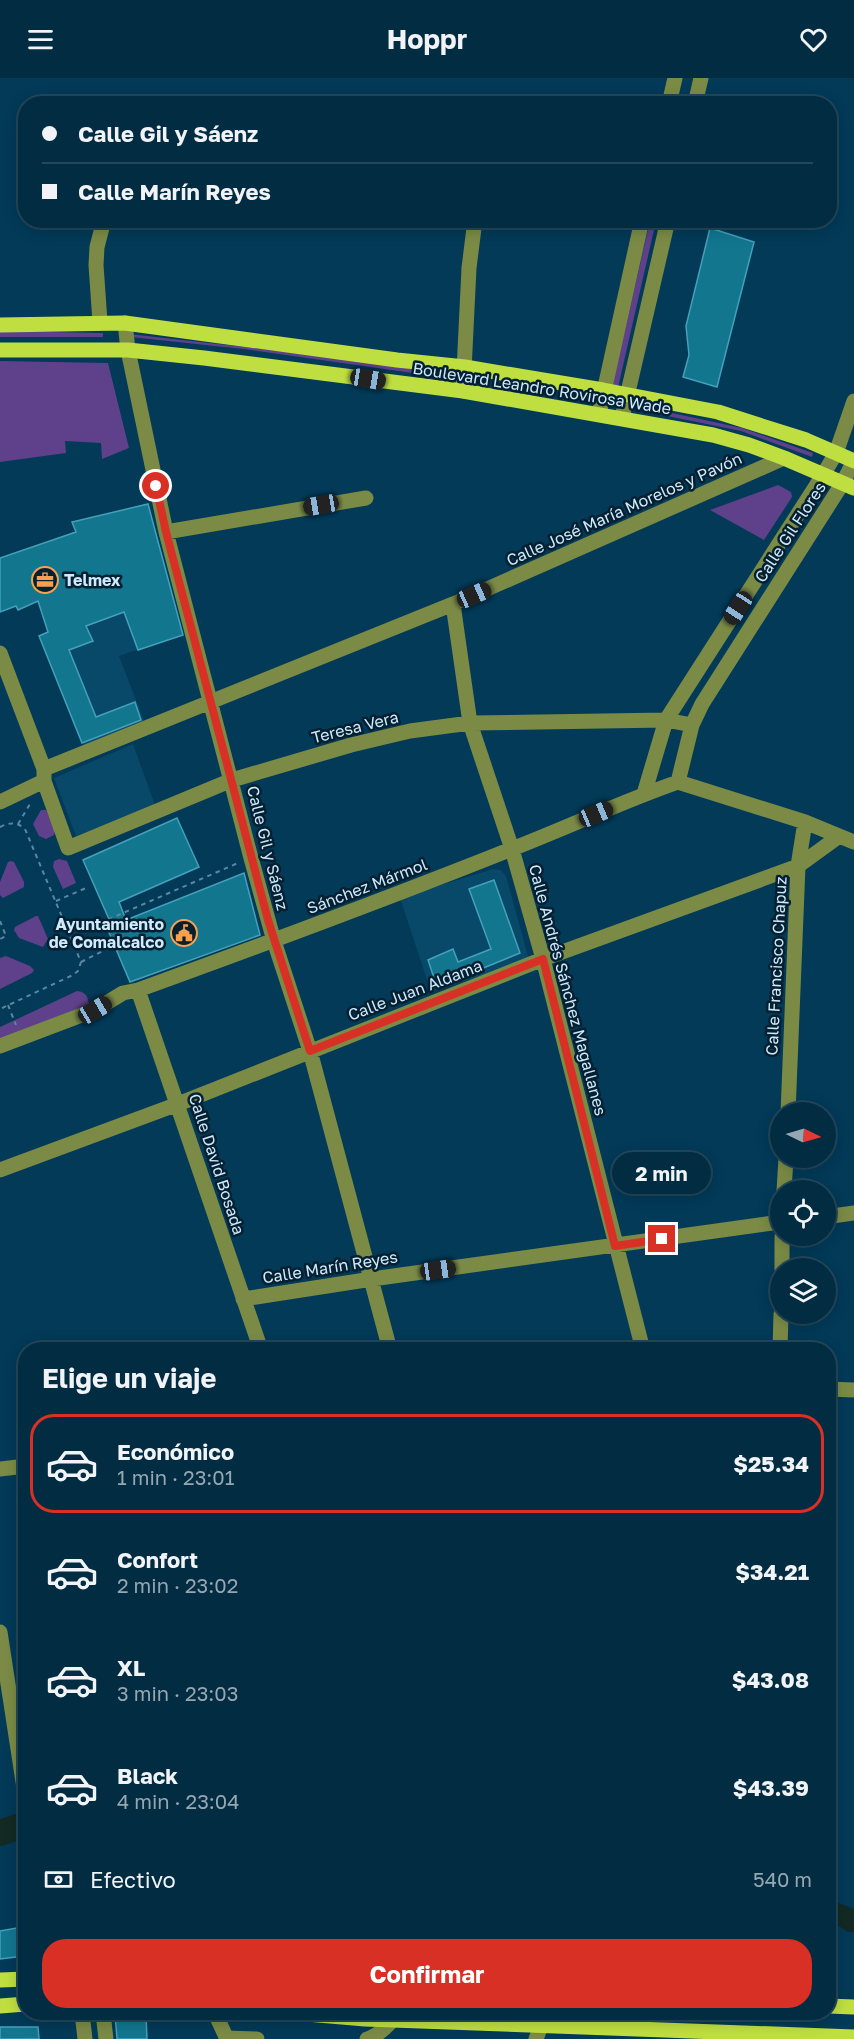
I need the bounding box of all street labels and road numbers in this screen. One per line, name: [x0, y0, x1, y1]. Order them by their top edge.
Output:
street label: Boulevard Leandro Rovirosa Wade: [411, 358, 673, 418]
street label: Calle José María Morelos y Pavón: [503, 448, 745, 570]
street label: Calle Gil Flores: [750, 478, 830, 586]
street label: Teresa Vera: [309, 707, 401, 747]
street label: Calle Gil y Sáenz: [243, 784, 293, 912]
street label: Sánchez Mármol: [304, 854, 430, 918]
street label: Calle Andrés Sánchez Magallanes: [525, 862, 611, 1118]
street label: Calle Francisco Chapuz: [761, 876, 791, 1056]
street label: Calle Juan Aldama: [345, 955, 485, 1025]
street label: Calle David Bosada: [185, 1091, 249, 1237]
street label: Calle Marín Reyes: [261, 1246, 399, 1288]

